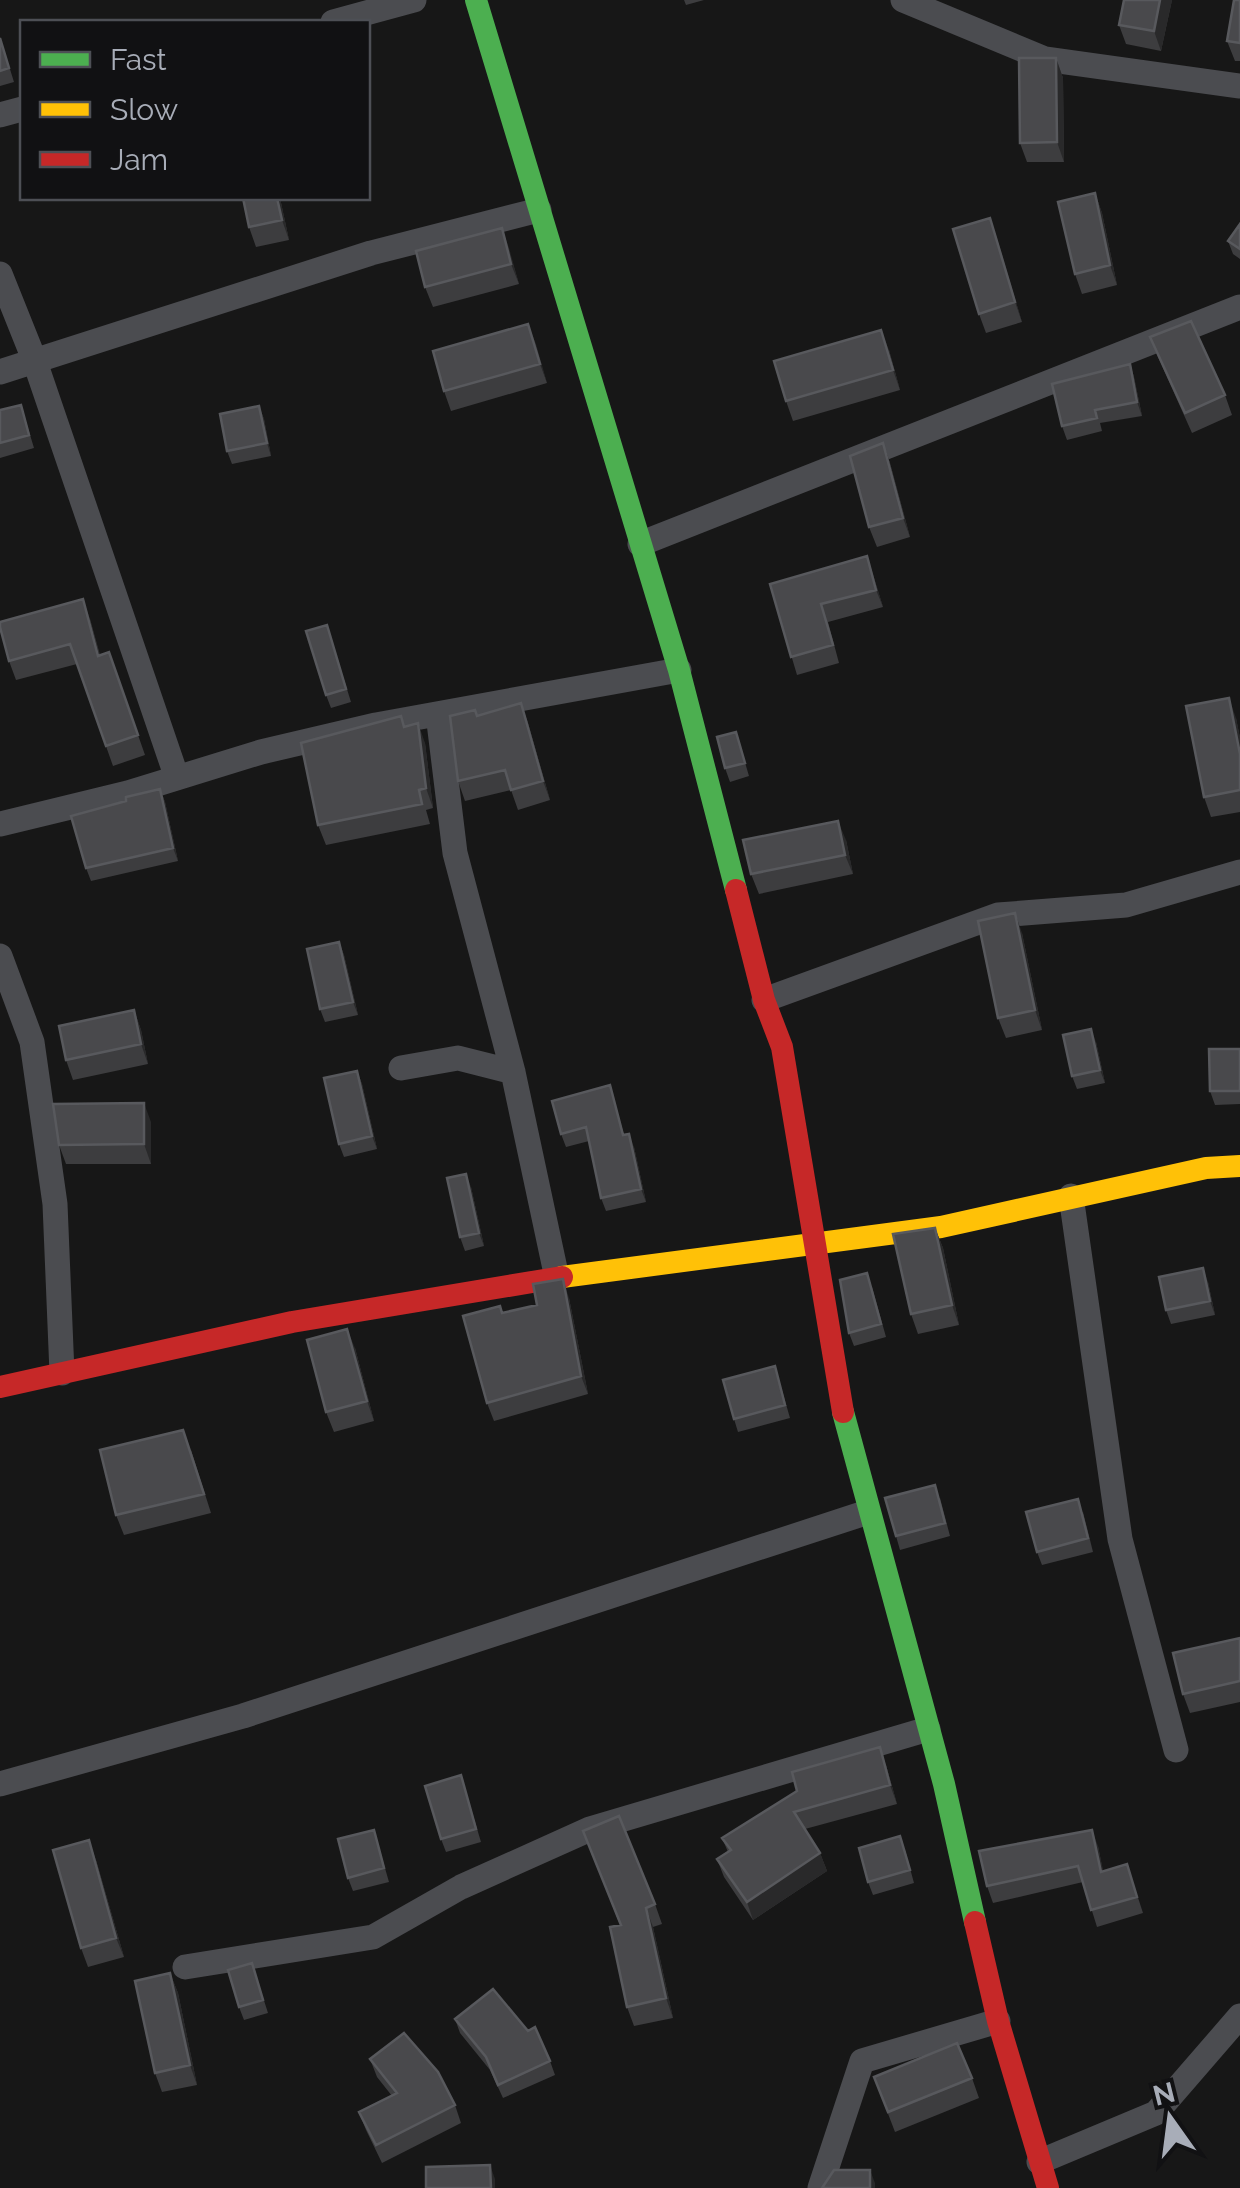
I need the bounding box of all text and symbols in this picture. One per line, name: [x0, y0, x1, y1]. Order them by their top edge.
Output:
legend: [20, 20, 370, 200]
text: Fast: [110, 42, 167, 77]
text: Slow: [110, 92, 178, 127]
text: Jam: [110, 142, 168, 177]
north arrow: [1120, 2068, 1220, 2168]
text: N: [1150, 2076, 1178, 2113]

